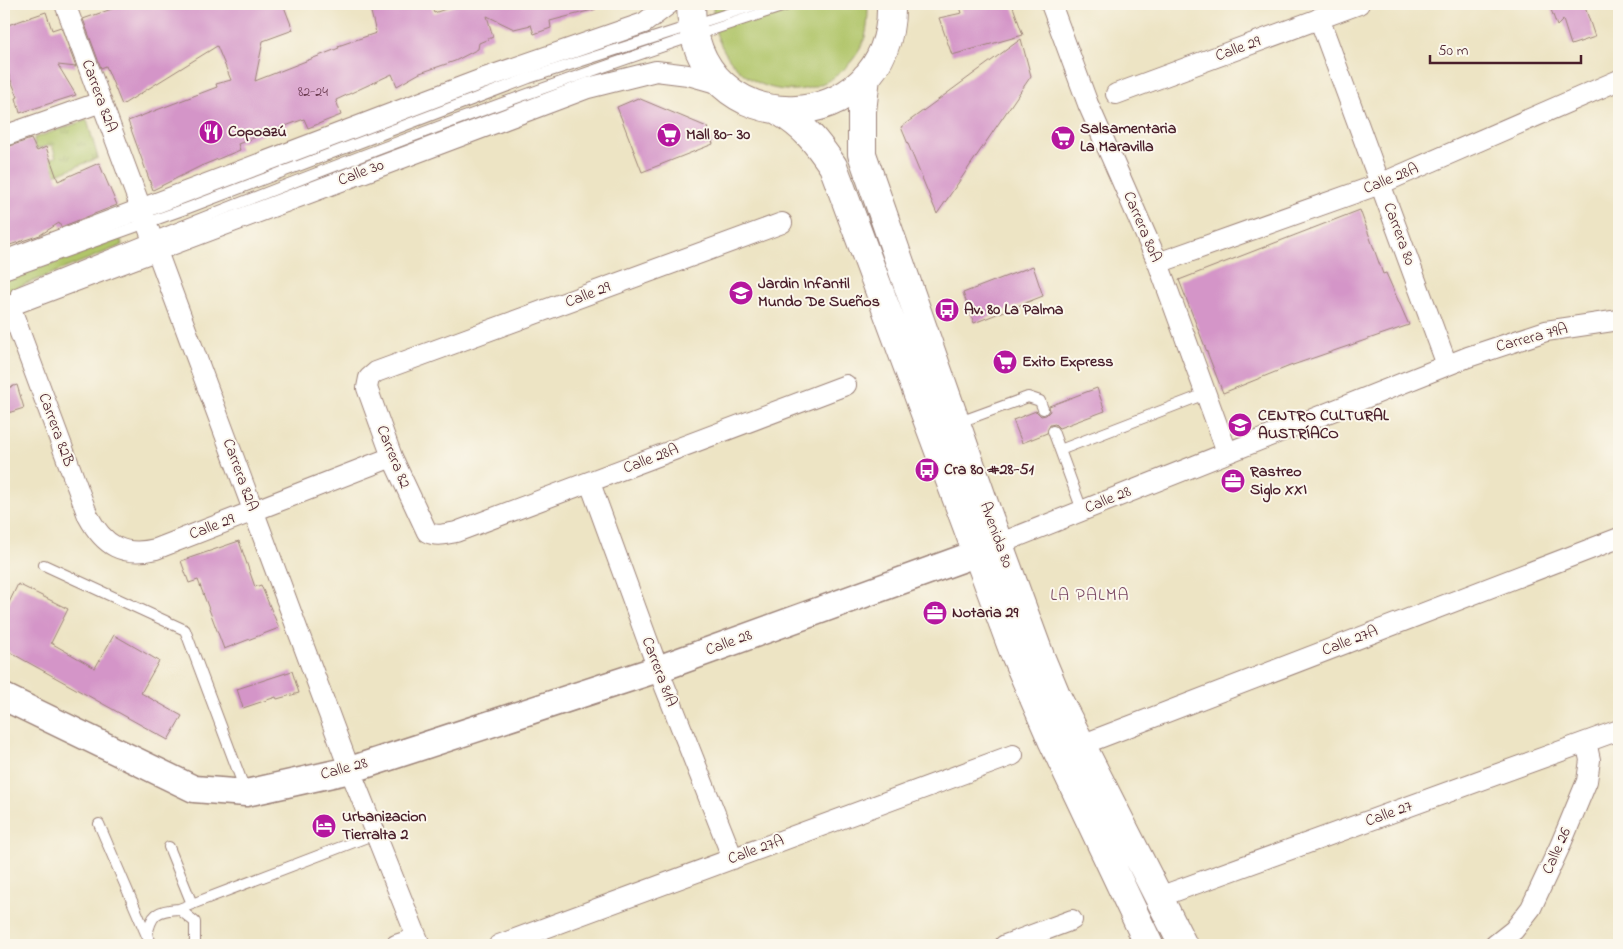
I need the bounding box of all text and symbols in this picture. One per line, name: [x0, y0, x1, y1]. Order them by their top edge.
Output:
street label: Calle 29: [1212, 30, 1264, 68]
scale bar: [1430, 32, 1582, 64]
text: 50 m: [1438, 40, 1469, 62]
street label: Carrera 82A: [75, 56, 123, 136]
house number: 82-24: [298, 82, 328, 103]
place label: Salsamentaria La Maravilla: [1080, 117, 1177, 159]
restaurant icon: Copoazú: [198, 119, 224, 145]
place label: Copoazú: [228, 120, 287, 144]
supermarket icon: Mall 80- 30: [656, 122, 682, 148]
place label: Mall 80- 30: [686, 123, 750, 147]
supermarket icon: Salsamentaria La Maravilla: [1050, 125, 1076, 151]
street label: Calle 30: [335, 153, 388, 193]
street label: Calle 28A: [1360, 157, 1422, 201]
street label: Carrera 80A: [1116, 188, 1168, 266]
street label: Carrera 80: [1377, 199, 1421, 269]
place label: Jardin Infantil Mundo De Sueños: [758, 272, 880, 314]
street label: Calle 29: [562, 275, 614, 315]
school or university icon: Jardin Infantil Mundo De Sueños: [728, 280, 754, 306]
bus stop icon: Av. 80 La Palma: [934, 297, 960, 323]
place label: Av. 80 La Palma: [964, 298, 1064, 322]
street label: Carrera 79A: [1493, 317, 1571, 359]
supermarket icon: Exito Express: [992, 349, 1018, 375]
place label: Exito Express: [1022, 350, 1113, 374]
street label: Carrera 82B: [32, 390, 80, 470]
place label: CENTRO CULTURAL AUSTRÍACO: [1258, 404, 1390, 446]
school or university icon: CENTRO CULTURAL AUSTRÍACO: [1227, 412, 1253, 438]
street label: Carrera 82: [369, 422, 417, 492]
street label: Carrera 82A: [216, 435, 264, 515]
street label: Calle 28A: [620, 437, 682, 481]
bus stop icon: Cra 80 #28-51: [914, 457, 940, 483]
place label: Cra 80 #28-51: [944, 458, 1035, 482]
place label: Rastreo Siglo XXI: [1249, 460, 1307, 503]
office icon: Rastreo Siglo XXI: [1220, 468, 1246, 494]
street label: Calle 28: [1081, 480, 1135, 520]
street label: Avenida 80: [973, 498, 1019, 572]
street label: Calle 29: [186, 507, 238, 547]
district label: LA PALMA: [1050, 583, 1130, 609]
office icon: Notaria 29: [922, 600, 948, 626]
place label: Notaria 29: [952, 601, 1019, 625]
street label: Calle 27A: [1318, 619, 1382, 663]
street label: Calle 28: [702, 624, 756, 662]
street label: Carrera 81A: [635, 634, 683, 711]
street label: Calle 28: [318, 751, 370, 787]
street label: Calle 27: [1362, 794, 1416, 834]
place label: Urbanizacion Tierralta 2: [342, 805, 427, 847]
hotel icon: Urbanizacion Tierralta 2: [311, 813, 337, 839]
street label: Calle 26: [1536, 824, 1578, 878]
street label: Calle 27A: [724, 829, 788, 871]

